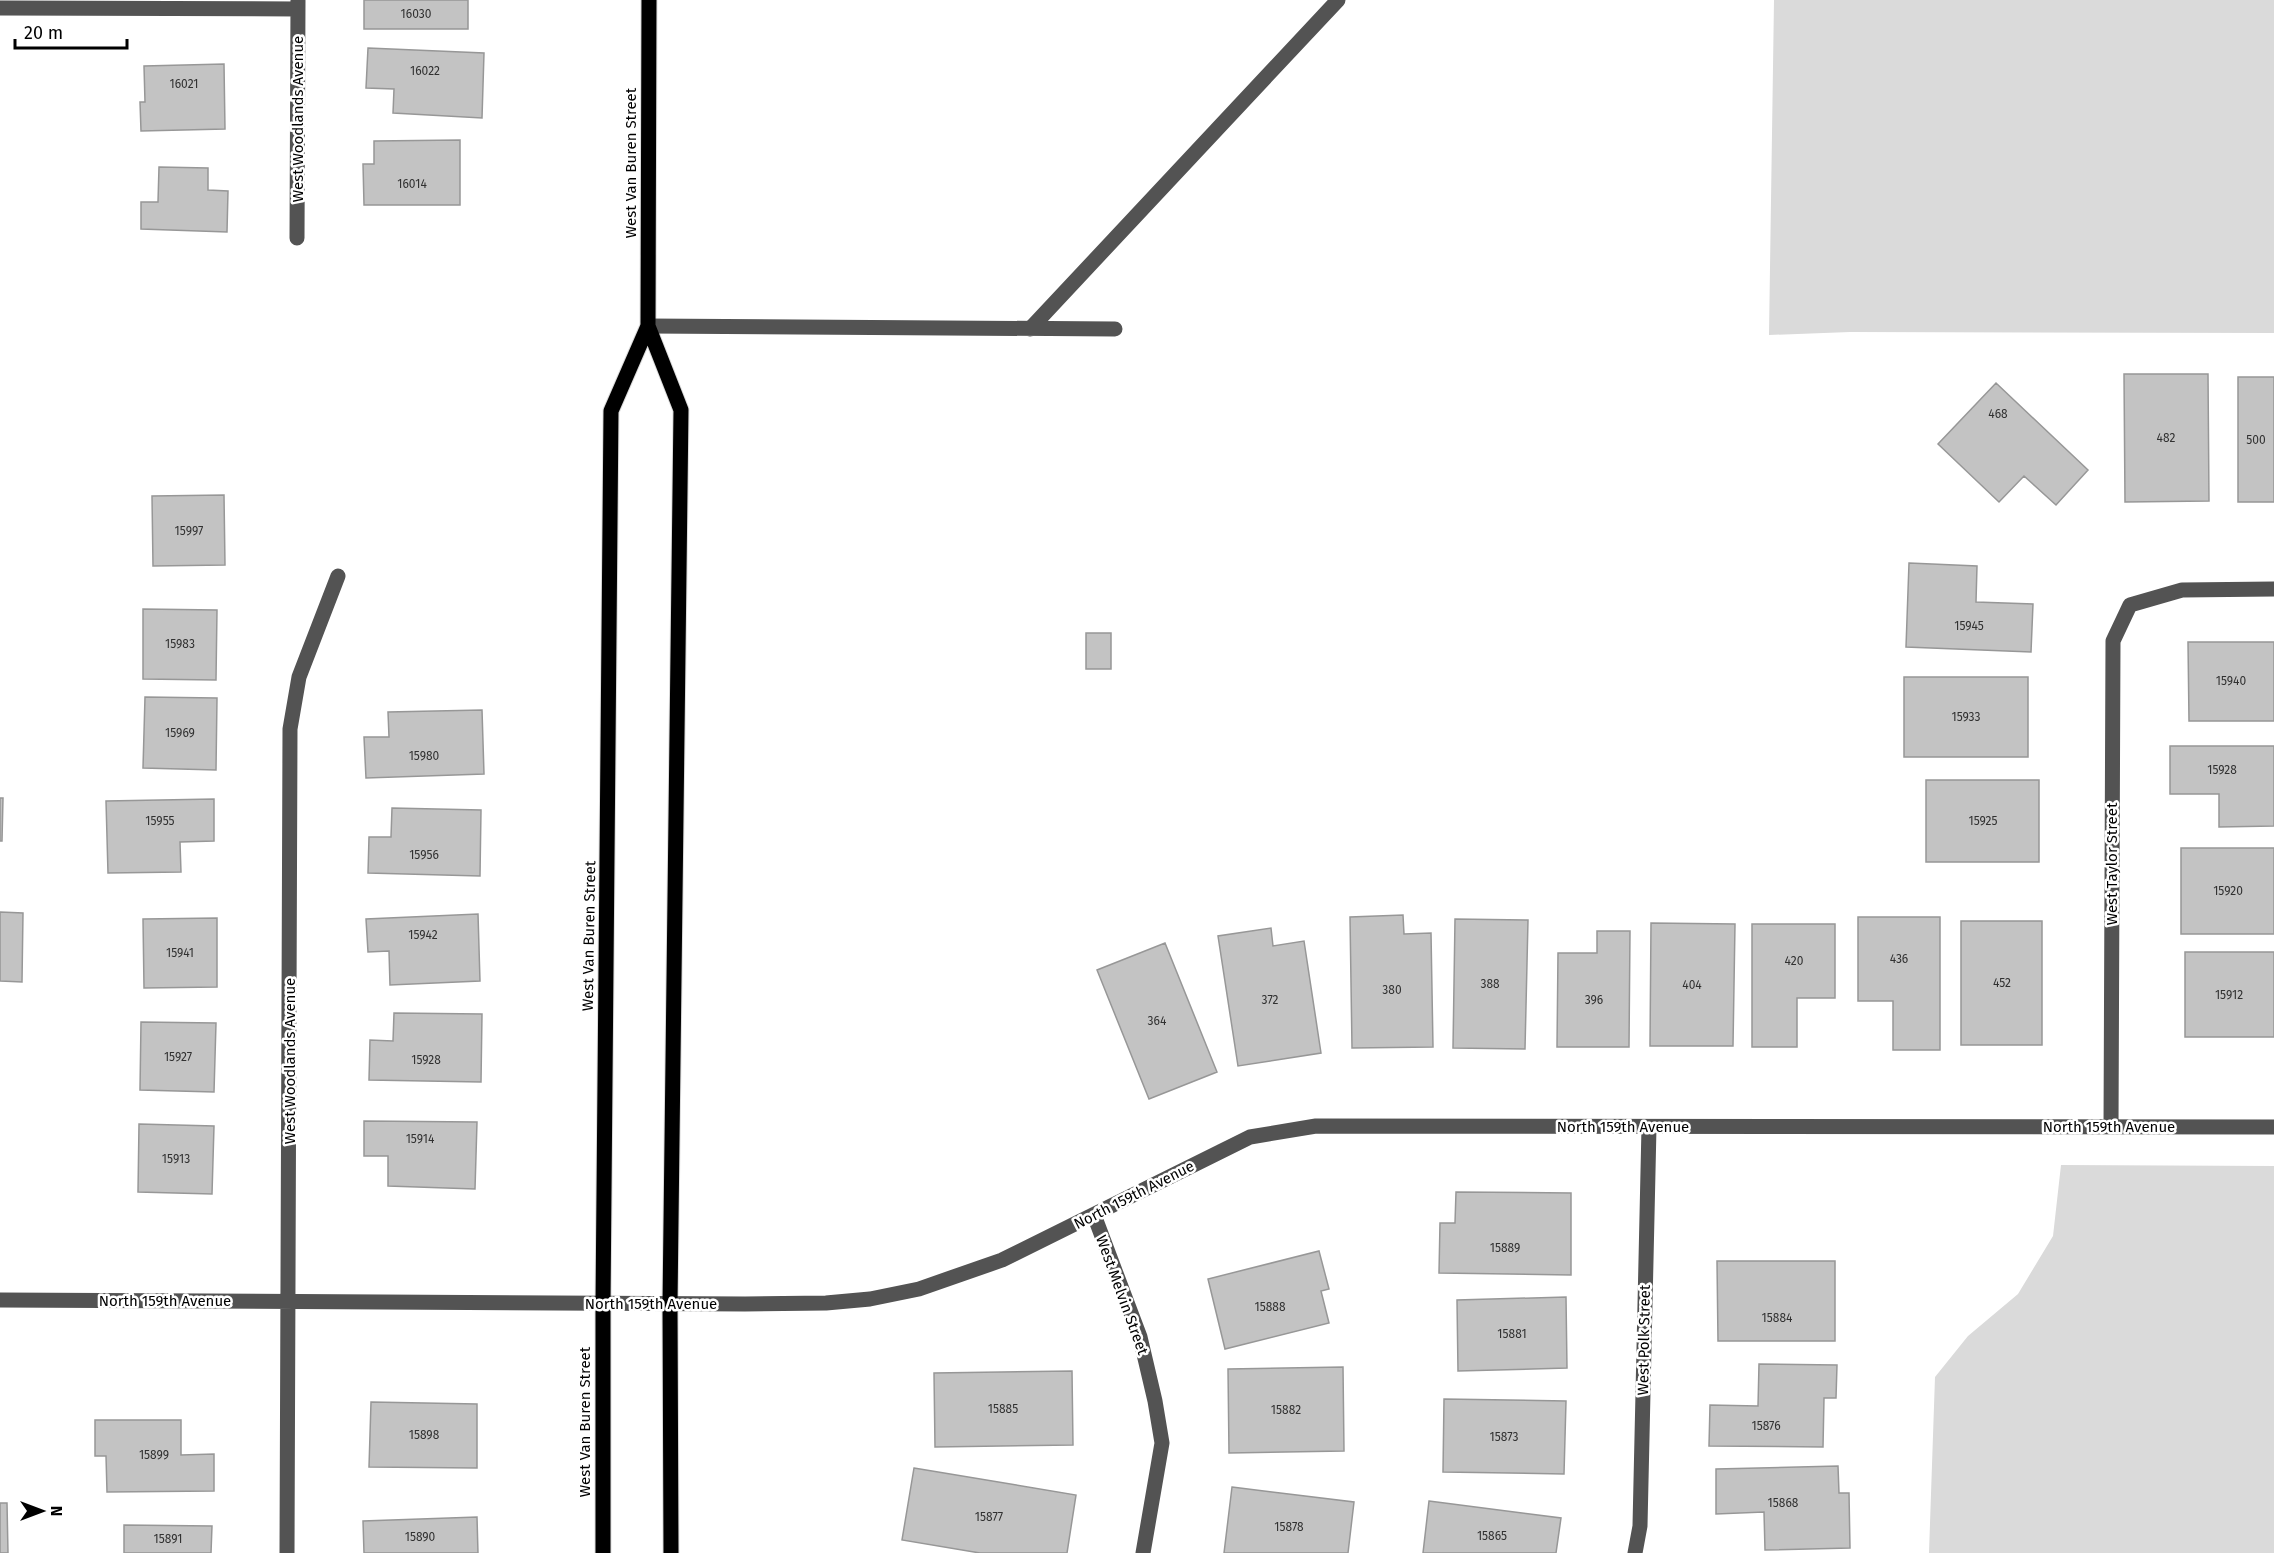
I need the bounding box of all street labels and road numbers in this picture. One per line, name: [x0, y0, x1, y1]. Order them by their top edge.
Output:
street label: West Woodlands Avenue: [289, 36, 307, 202]
street label: West Van Buren Street: [622, 87, 640, 238]
street label: West Taylor Street: [2103, 802, 2121, 925]
street label: West Van Buren Street: [579, 860, 599, 1011]
street label: West Woodlands Avenue: [281, 978, 299, 1144]
street label: North 159th Avenue: [1557, 1118, 1689, 1136]
street label: North 159th Avenue: [2043, 1118, 2175, 1136]
street label: North 159th Avenue: [1071, 1157, 1197, 1233]
street label: West Melvin Street: [1092, 1233, 1152, 1358]
street label: West Polk Street: [1634, 1284, 1654, 1395]
street label: North 159th Avenue: [99, 1292, 231, 1310]
street label: North 159th Avenue: [585, 1295, 717, 1313]
street label: West Van Buren Street: [576, 1346, 594, 1497]

